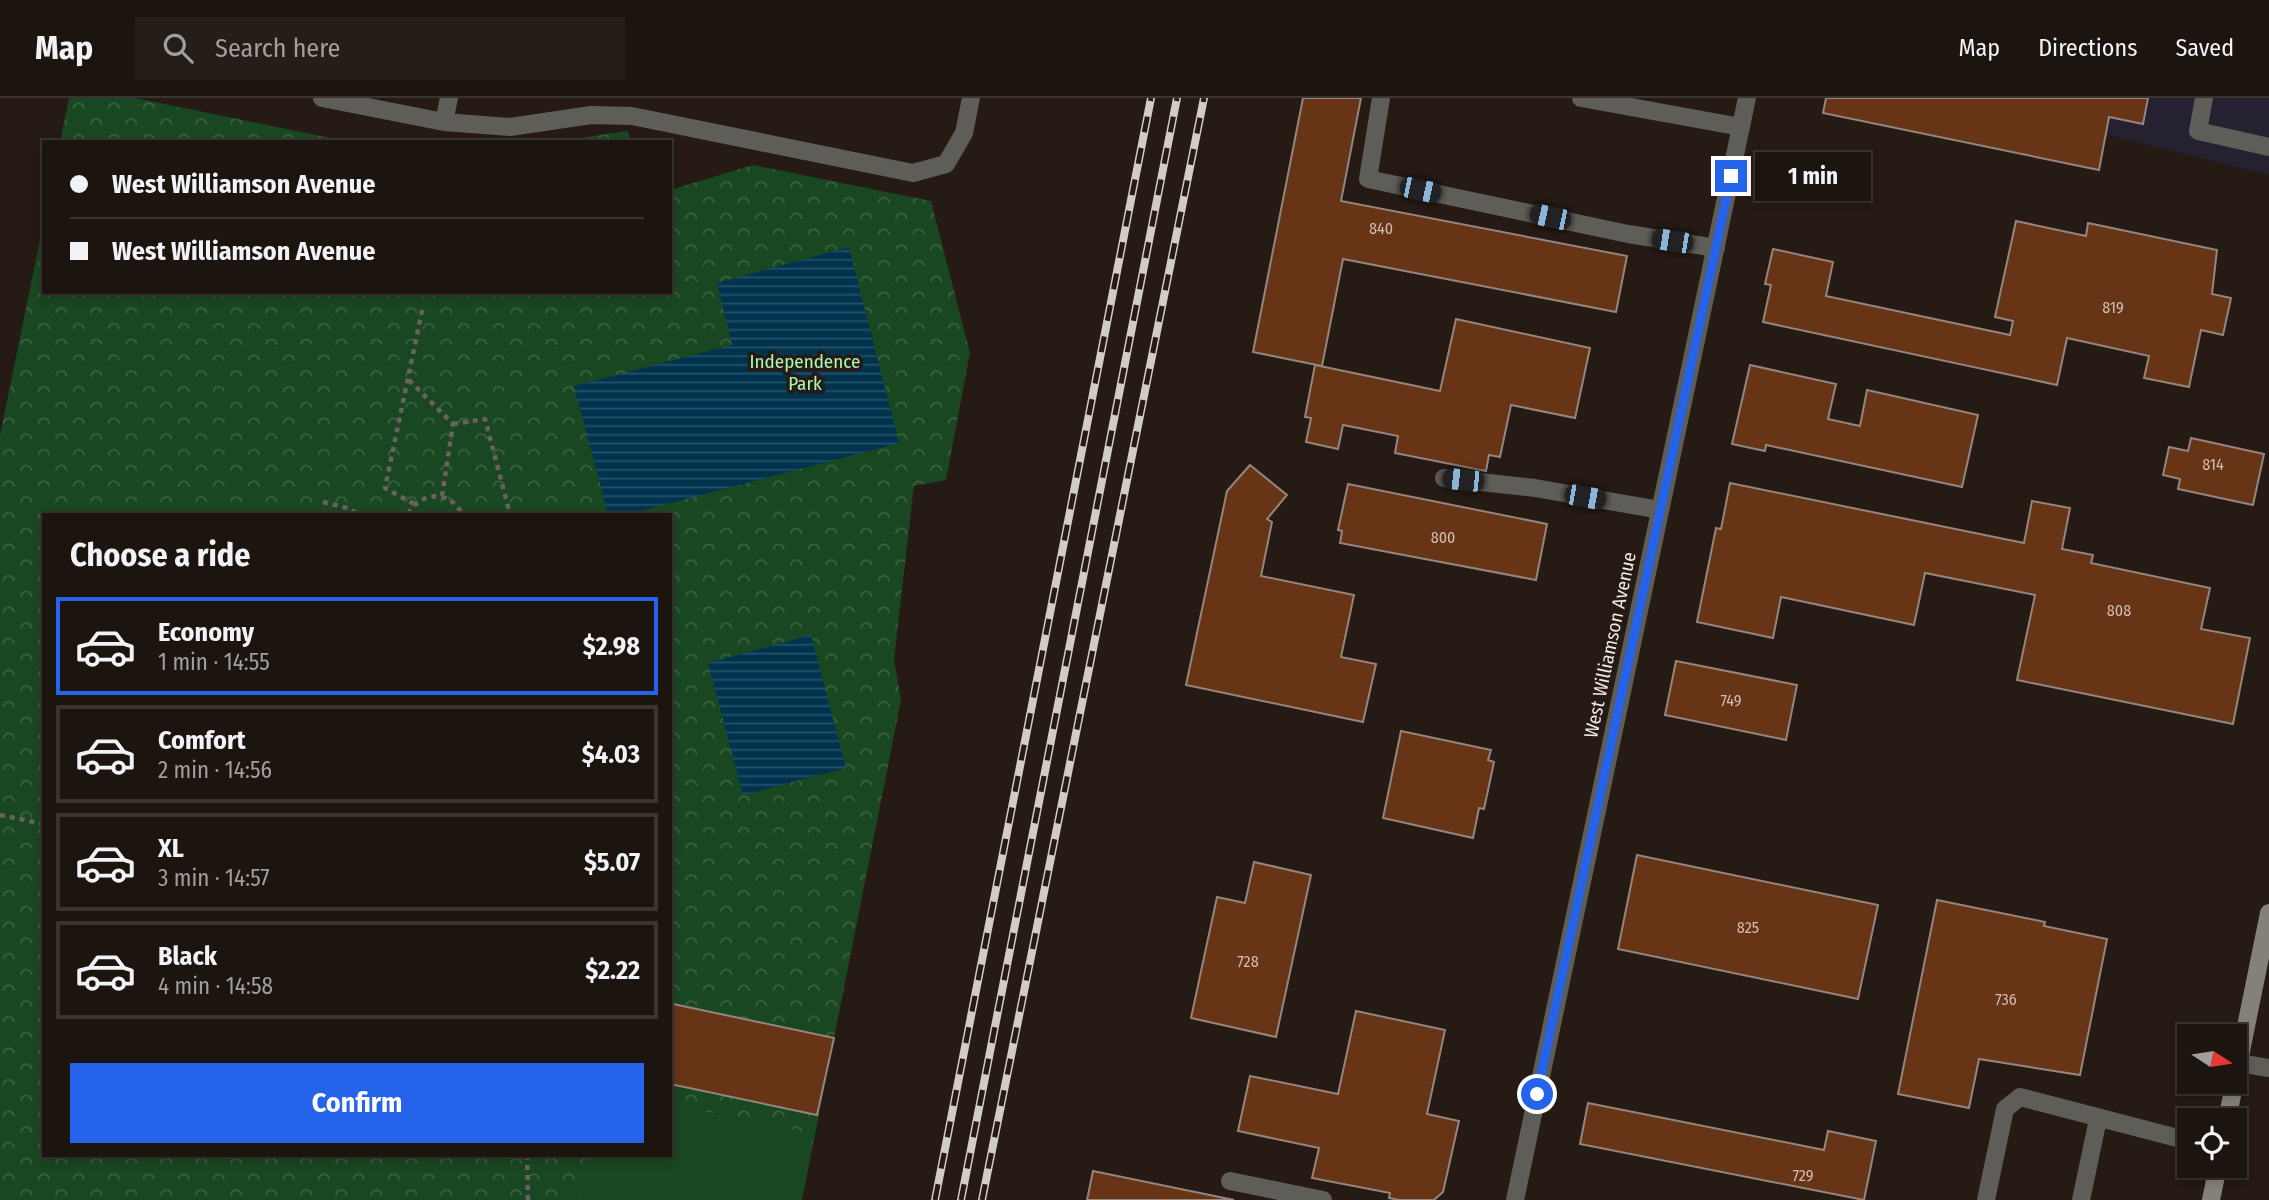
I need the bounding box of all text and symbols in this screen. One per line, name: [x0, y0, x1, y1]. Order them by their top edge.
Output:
search box: [135, 17, 625, 80]
text: Map: [35, 28, 93, 68]
icon: search: [159, 29, 197, 67]
text: Search here: [215, 33, 340, 64]
text: Map: [1959, 34, 2000, 62]
text: Directions: [2038, 34, 2137, 62]
text: Saved: [2175, 34, 2234, 62]
callout: 1 min: [1756, 152, 1871, 200]
route end: [1715, 160, 1747, 192]
text: 1 min: [1788, 162, 1838, 190]
text: West Williamson Avenue: [112, 169, 375, 200]
car: [1398, 175, 1443, 205]
car: [1528, 202, 1573, 232]
house number: 840: [1369, 219, 1393, 238]
car: [1650, 227, 1695, 255]
text: West Williamson Avenue: [112, 236, 375, 267]
house number: 819: [2102, 298, 2124, 317]
park label: Independence Park: [750, 350, 860, 395]
house number: 814: [2202, 455, 2224, 474]
car: [1442, 467, 1485, 493]
car: [1563, 483, 1608, 511]
house number: 800: [1431, 528, 1455, 547]
text: Choose a ride: [70, 536, 251, 574]
street label: West Williamson Avenue: [1579, 550, 1641, 740]
house number: 808: [2107, 601, 2131, 620]
icon: car: [74, 615, 137, 678]
text: Economy: [158, 617, 254, 648]
text: $2.98: [583, 631, 640, 662]
text: 1 min · 14:55: [158, 648, 270, 676]
house number: 749: [1720, 691, 1742, 710]
icon: car: [74, 723, 137, 786]
text: Comfort: [158, 725, 246, 756]
text: $4.03: [582, 739, 640, 770]
text: 2 min · 14:56: [158, 756, 272, 784]
icon: car: [74, 831, 137, 894]
text: XL: [158, 833, 184, 864]
text: $5.07: [584, 847, 640, 878]
text: 3 min · 14:57: [158, 864, 270, 892]
house number: 825: [1737, 918, 1759, 937]
icon: car: [74, 939, 137, 1002]
text: Black: [158, 941, 217, 972]
house number: 728: [1237, 952, 1259, 971]
text: $2.22: [585, 955, 640, 986]
text: 4 min · 14:58: [158, 972, 273, 1000]
house number: 736: [1995, 990, 2017, 1009]
north arrow: [2177, 1024, 2247, 1094]
map controls: [2177, 1024, 2247, 1178]
button: Confirm: [70, 1063, 644, 1143]
route start: [1521, 1078, 1553, 1110]
button: locate: [2177, 1108, 2247, 1178]
house number: 729: [1792, 1166, 1814, 1185]

